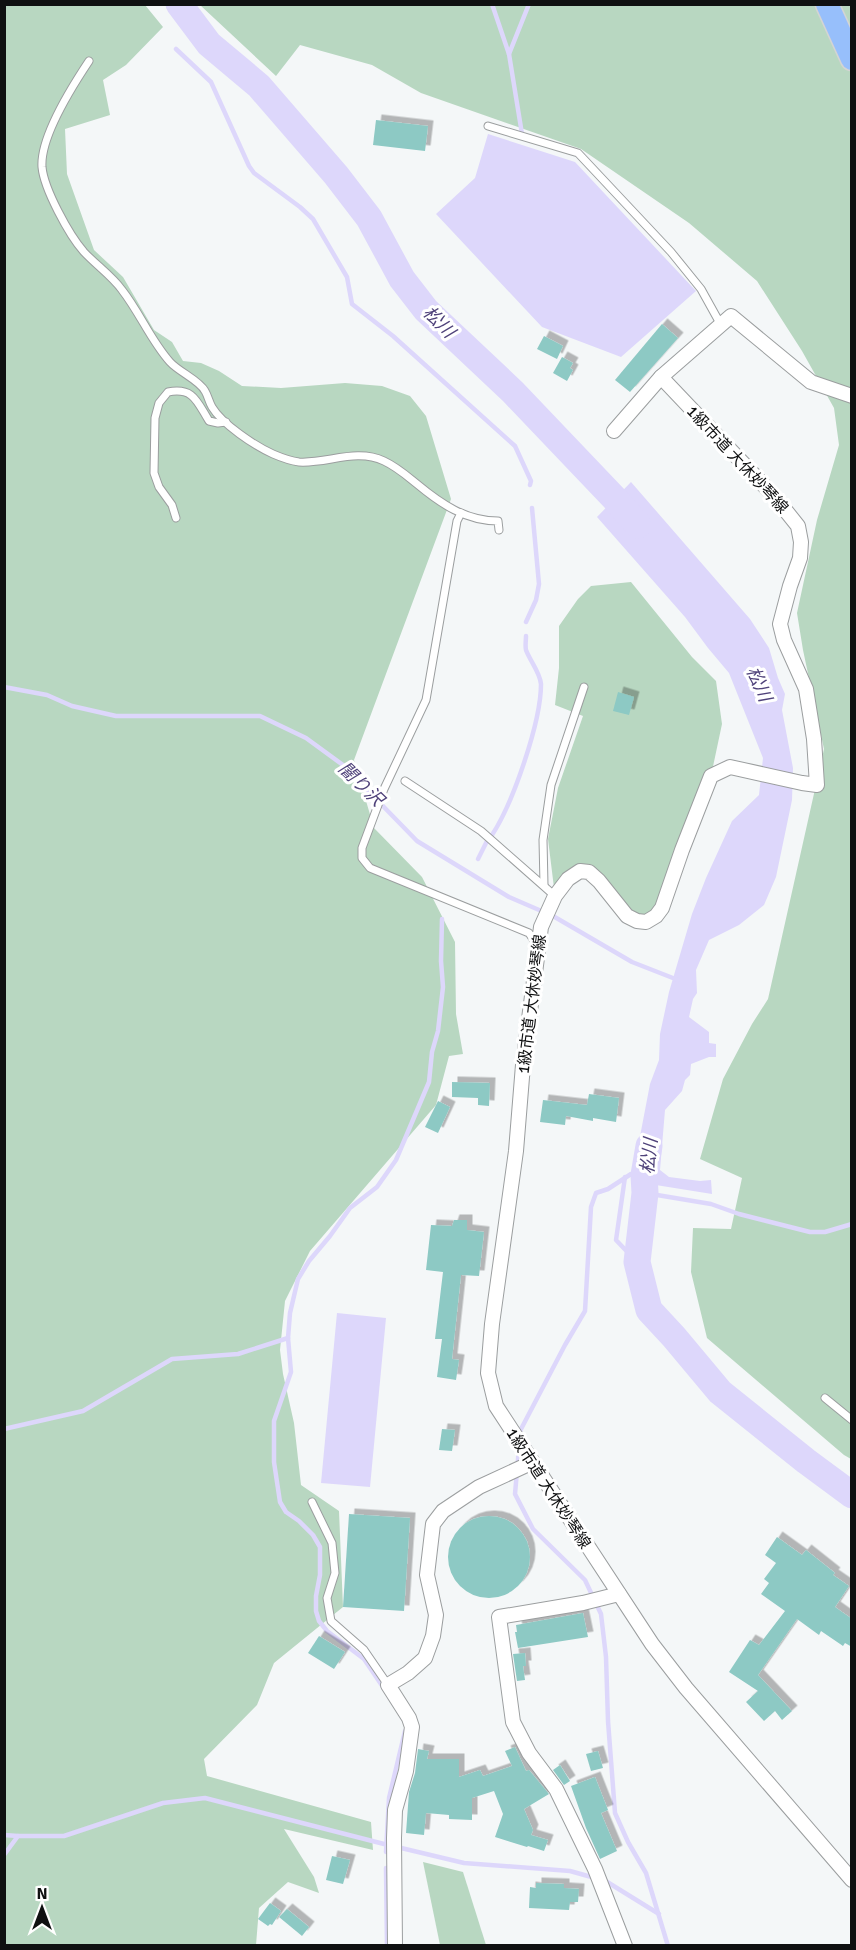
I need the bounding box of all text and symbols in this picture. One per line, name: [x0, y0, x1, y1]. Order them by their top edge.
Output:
water label: 松川: [418, 301, 461, 344]
street label: 1級市道 大休妙琴線: [682, 402, 792, 518]
water label: 松川: [742, 663, 777, 707]
water label: 闇り沢: [334, 757, 390, 812]
street label: 1級市道 大休妙琴線: [514, 933, 550, 1075]
water label: 松川: [636, 1135, 662, 1175]
street label: 1級市道 大休妙琴線: [502, 1424, 595, 1553]
north arrow: [12, 1878, 72, 1938]
text: N: [36, 1884, 48, 1904]

